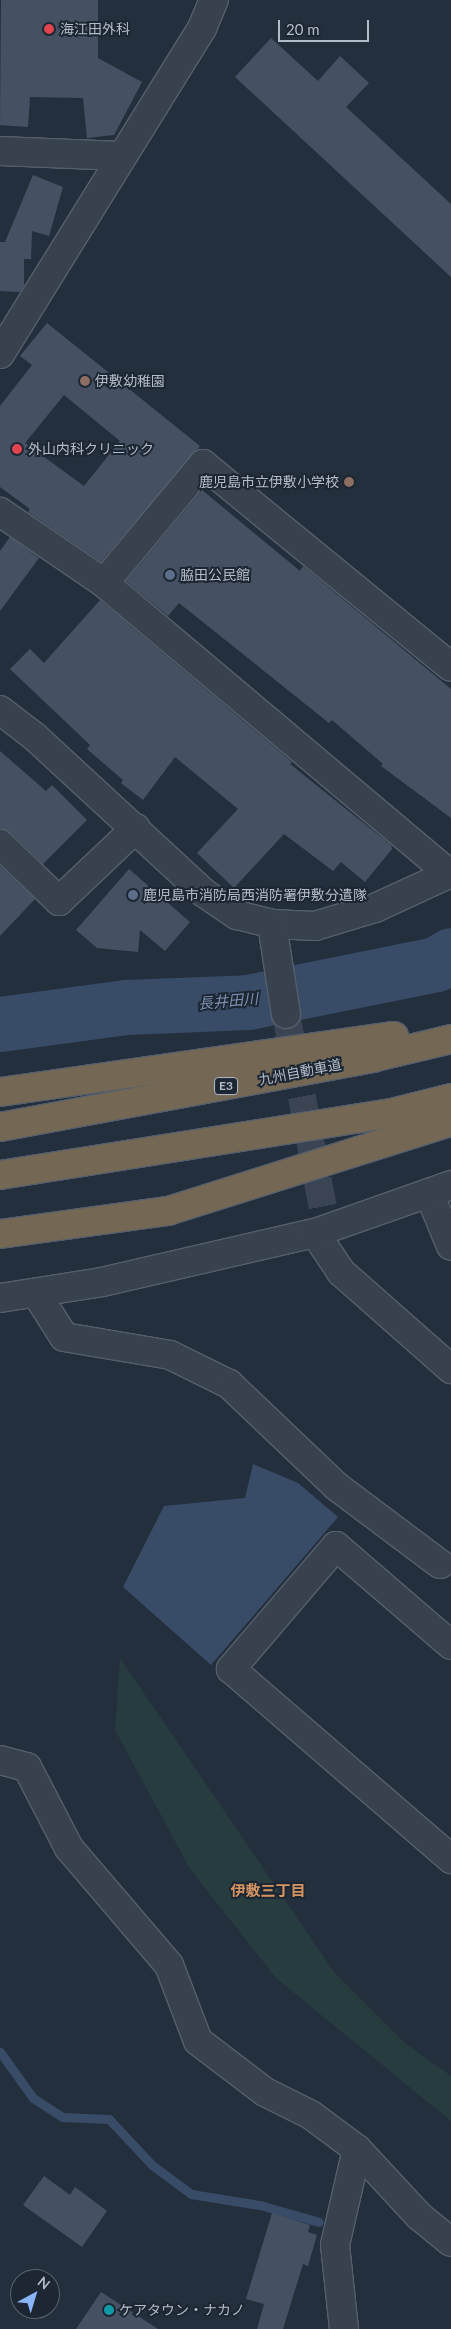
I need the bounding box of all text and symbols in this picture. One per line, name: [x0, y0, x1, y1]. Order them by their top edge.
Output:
scale bar: [281, 10, 372, 42]
text: 20 m: [286, 20, 320, 38]
place label: 海江田外科: [60, 21, 130, 37]
marker: 海江田外科: [42, 22, 56, 36]
place label: 伊敷幼稚園: [95, 373, 165, 389]
marker: 伊敷幼稚園: [79, 375, 91, 387]
place label: 外山内科クリニック: [28, 441, 154, 457]
marker: 外山内科クリニック: [10, 442, 24, 456]
place label: 鹿児島市立伊敷小学校: [199, 474, 339, 490]
marker: 鹿児島市立伊敷小学校: [343, 476, 355, 488]
place label: 脇田公民館: [180, 567, 250, 583]
marker: 脇田公民館: [164, 569, 176, 581]
place label: 鹿児島市消防局西消防署伊敷分遣隊: [143, 887, 367, 903]
marker: 鹿児島市消防局西消防署伊敷分遣隊: [127, 889, 139, 901]
water label: 長井田川: [197, 989, 259, 1013]
street label: 九州自動車道: [257, 1056, 343, 1088]
road number: E3: [214, 1076, 238, 1096]
district label: 伊敷三丁目: [231, 1882, 305, 1900]
north arrow: [10, 2269, 60, 2319]
text: N: [35, 2273, 54, 2293]
place label: ケアタウン・ナカノ: [119, 2302, 245, 2318]
marker: ケアタウン・ナカノ: [103, 2304, 115, 2316]

